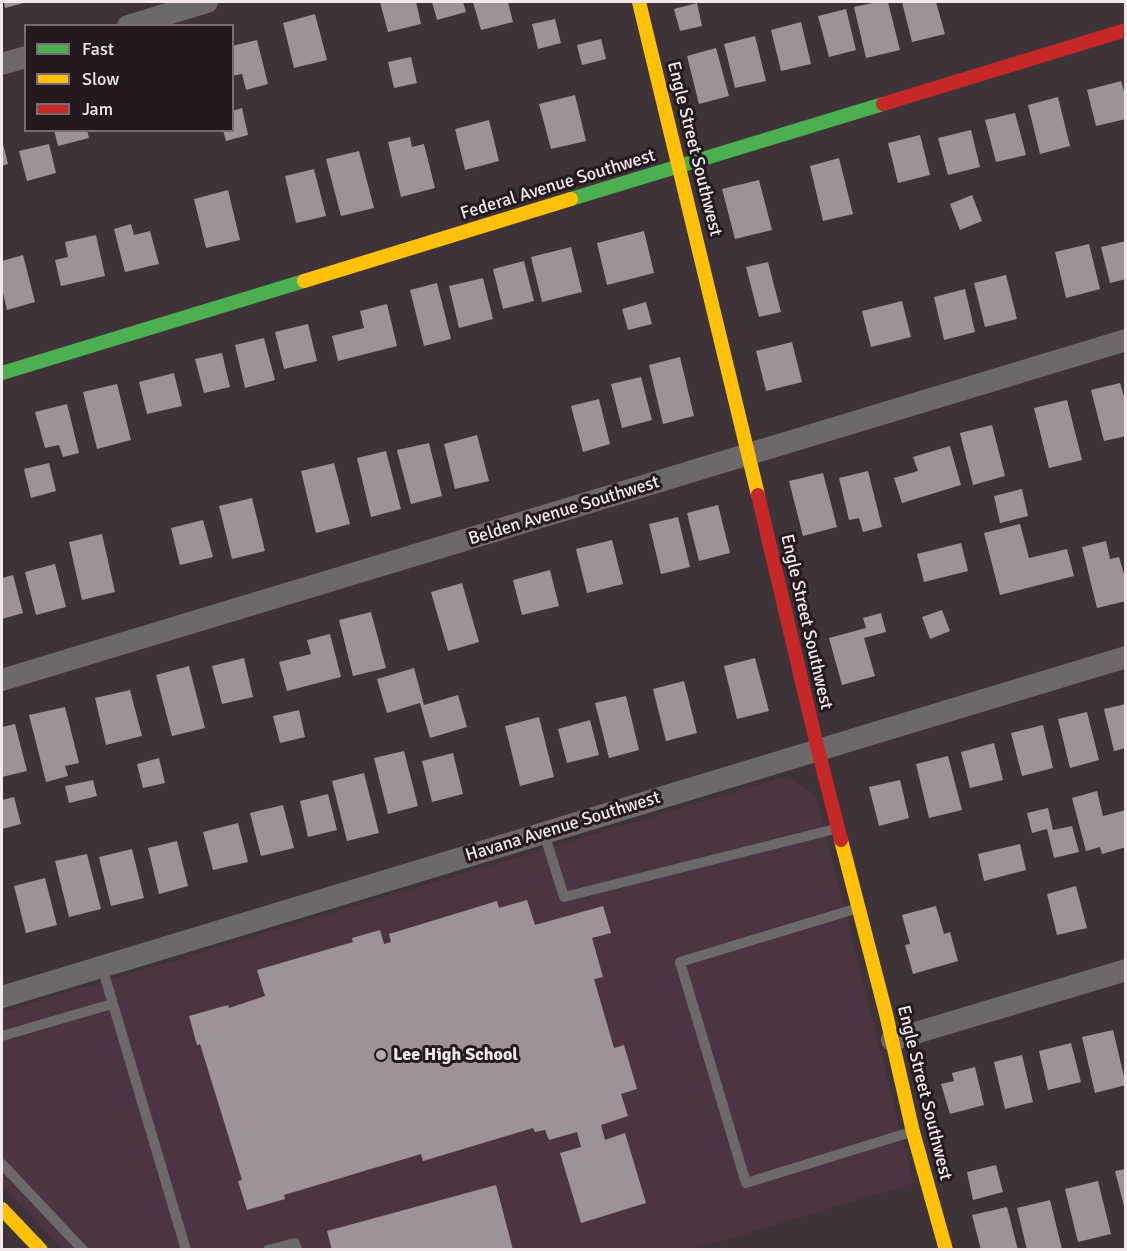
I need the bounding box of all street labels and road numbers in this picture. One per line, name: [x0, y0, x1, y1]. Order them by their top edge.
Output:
street label: Engle Street Southwest: [662, 59, 726, 239]
street label: Federal Avenue Southwest: [458, 145, 658, 225]
street label: Belden Avenue Southwest: [466, 472, 662, 550]
street label: Engle Street Southwest: [775, 532, 837, 712]
street label: Havana Avenue Southwest: [463, 787, 663, 867]
street label: Engle Street Southwest: [892, 1003, 956, 1183]

